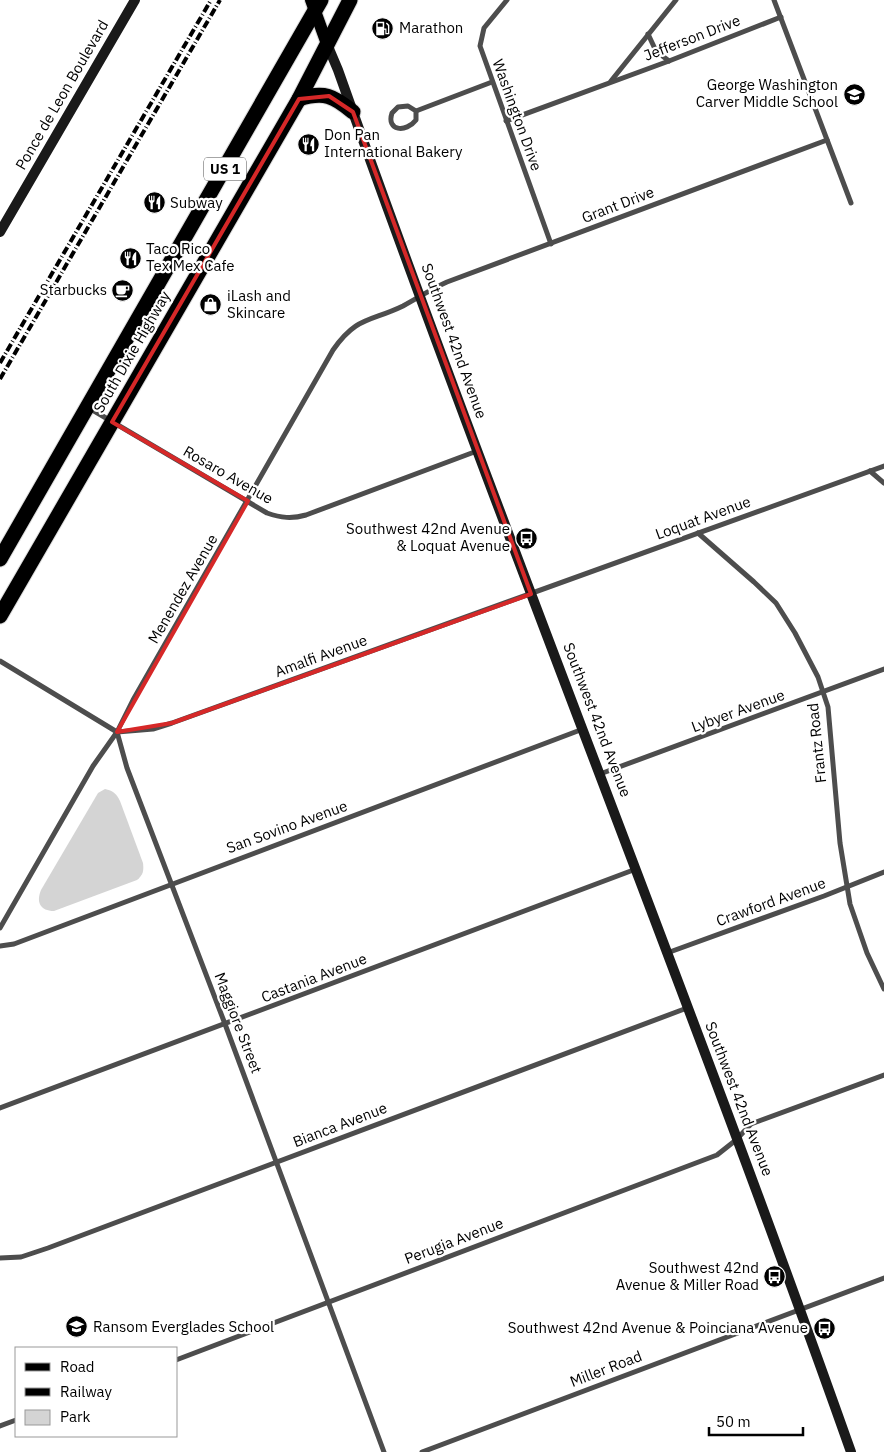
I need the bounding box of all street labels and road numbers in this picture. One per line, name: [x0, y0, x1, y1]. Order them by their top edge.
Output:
street label: Jefferson Drive: [641, 10, 743, 65]
street label: Ponce de Leon Boulevard: [11, 16, 112, 173]
street label: Washington Drive: [488, 56, 547, 173]
road number: US 1: [204, 157, 246, 180]
street label: Grant Drive: [579, 182, 657, 227]
street label: Southwest 42nd Avenue: [418, 261, 491, 421]
street label: South Dixie Highway: [89, 287, 174, 416]
street label: Rosaro Avenue: [180, 441, 277, 508]
street label: Loquat Avenue: [653, 492, 753, 544]
street label: Menendez Avenue: [144, 531, 222, 647]
street label: Amalfi Avenue: [272, 630, 370, 681]
street label: Southwest 42nd Avenue: [559, 640, 636, 800]
street label: Lybyer Avenue: [689, 685, 787, 736]
street label: Frantz Road: [803, 702, 830, 784]
street label: San Sovino Avenue: [224, 796, 350, 857]
street label: Crawford Avenue: [713, 873, 828, 930]
street label: Castania Avenue: [258, 949, 369, 1006]
street label: Maggiore Street: [211, 970, 266, 1076]
street label: Southwest 42nd Avenue: [701, 1019, 778, 1179]
street label: Bianca Avenue: [290, 1098, 390, 1151]
street label: Perugia Avenue: [402, 1213, 506, 1268]
street label: Miller Road: [567, 1346, 645, 1391]

